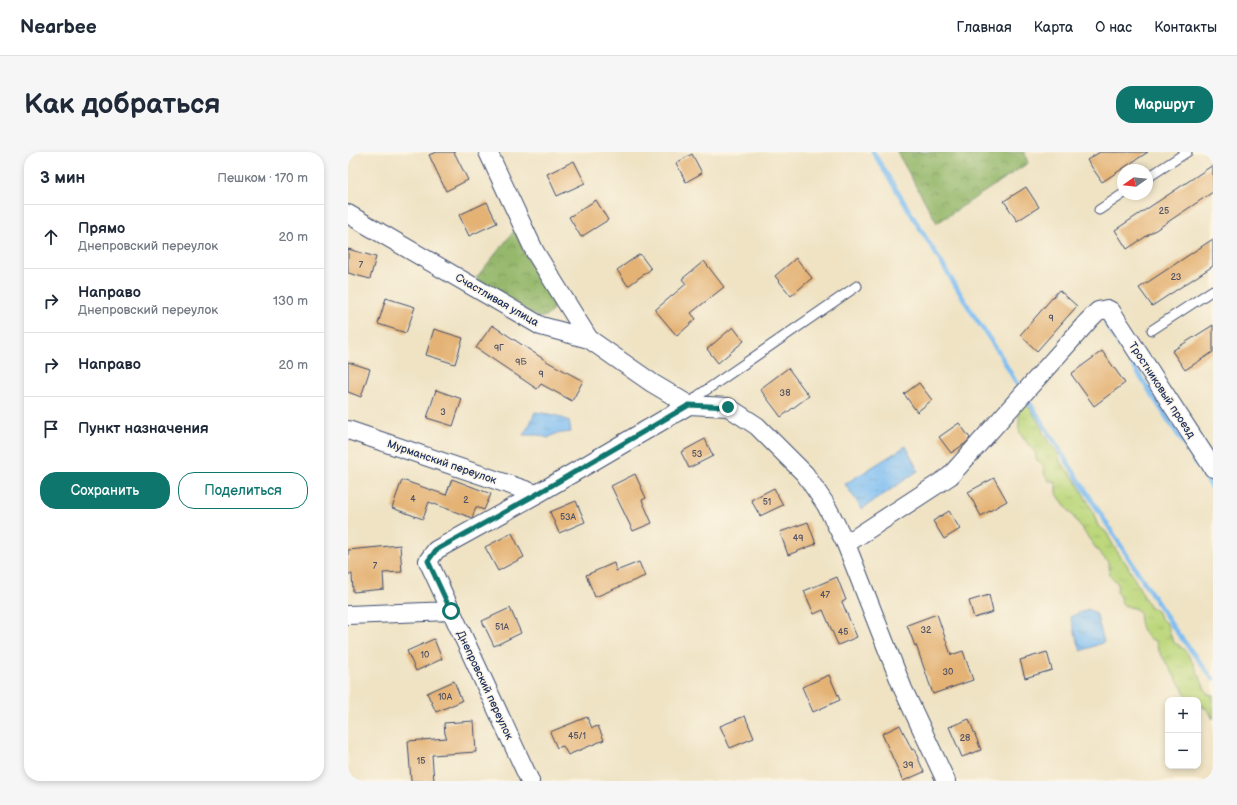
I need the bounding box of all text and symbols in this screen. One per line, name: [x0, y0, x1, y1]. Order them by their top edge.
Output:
text: Nearbee: [20, 16, 97, 39]
text: Главная: [957, 19, 1012, 36]
text: Карта: [1034, 19, 1073, 36]
text: О нас: [1095, 19, 1132, 36]
text: Контакты: [1154, 19, 1217, 36]
button: Маршрут: [1116, 86, 1213, 123]
text: Как добраться: [24, 88, 221, 121]
north arrow: [1117, 164, 1153, 200]
text: 3 мин: [40, 168, 85, 188]
text: Пешком · 170 m: [217, 170, 308, 186]
house number: 25: [1159, 206, 1169, 217]
text: Прямо: [78, 219, 125, 238]
icon: ahead: [40, 226, 62, 248]
text: 20 m: [278, 229, 308, 245]
text: Днепровский переулок: [78, 238, 218, 254]
house number: 7: [359, 260, 364, 271]
street label: Счастливая улица: [453, 271, 542, 329]
house number: 23: [1171, 272, 1182, 283]
text: Направо: [78, 283, 141, 302]
icon: right: [40, 290, 62, 312]
text: 130 m: [273, 293, 308, 309]
text: Днепровский переулок: [78, 302, 218, 318]
house number: 9: [1048, 313, 1054, 324]
street label: Тростниковый проезд: [1126, 340, 1198, 441]
house number: 9Г: [494, 343, 504, 354]
icon: right: [40, 354, 62, 376]
text: Направо: [78, 355, 141, 374]
text: 20 m: [278, 357, 308, 373]
house number: 9Б: [515, 357, 527, 368]
house number: 9: [538, 369, 544, 380]
house number: 38: [780, 388, 790, 399]
route end: [719, 398, 737, 416]
house number: 3: [440, 407, 446, 418]
icon: arrive: [40, 418, 62, 440]
text: Пункт назначения: [78, 419, 209, 438]
street label: Мурманский переулок: [386, 437, 499, 487]
house number: 53: [692, 449, 703, 460]
button: Сохранить: [40, 472, 170, 509]
button: Поделиться: [178, 472, 308, 509]
house number: 4: [410, 494, 416, 505]
house number: 2: [463, 495, 469, 506]
house number: 51: [763, 497, 771, 508]
house number: 53А: [560, 512, 577, 523]
house number: 49: [793, 533, 803, 544]
house number: 7: [373, 561, 378, 572]
house number: 47: [820, 590, 831, 601]
route start: [442, 602, 460, 620]
house number: 51А: [495, 622, 510, 633]
house number: 32: [921, 625, 932, 636]
house number: 45: [838, 627, 848, 638]
street label: Днепровский переулок: [454, 629, 516, 742]
house number: 10: [421, 650, 429, 661]
house number: 30: [943, 667, 953, 678]
house number: 10А: [438, 692, 453, 703]
map controls: [1165, 697, 1201, 769]
button: +: [1165, 697, 1201, 733]
house number: 45/1: [568, 731, 586, 742]
house number: 28: [960, 733, 970, 744]
button: −: [1165, 733, 1201, 769]
house number: 15: [417, 756, 425, 767]
house number: 39: [903, 760, 913, 771]

